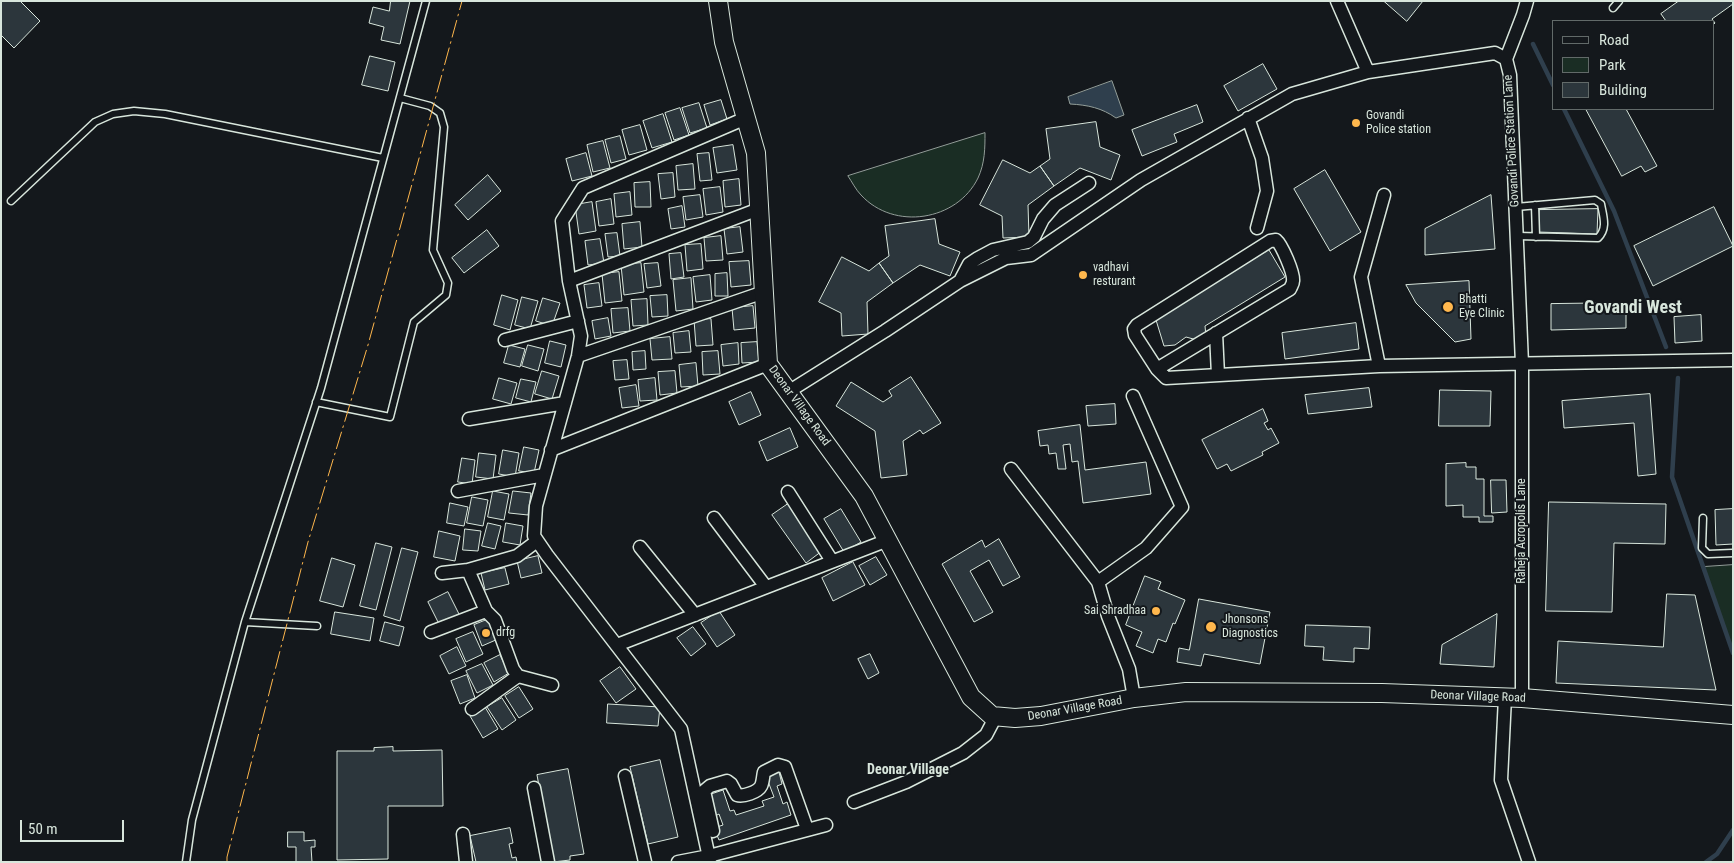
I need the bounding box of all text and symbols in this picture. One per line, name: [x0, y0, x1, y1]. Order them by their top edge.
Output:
legend: [1552, 20, 1714, 110]
text: Road: [1599, 31, 1629, 49]
text: Park: [1599, 56, 1626, 74]
street label: Govandi Police Station Lane: [1501, 75, 1523, 207]
text: Building: [1599, 81, 1647, 99]
place label: Govandi Police station: [1366, 109, 1431, 137]
marker: Govandi Police station: [1350, 117, 1362, 129]
place label: vadhavi resturant: [1093, 261, 1136, 289]
marker: vadhavi resturant: [1077, 269, 1089, 281]
place label: Bhatti Eye Clinic: [1459, 293, 1505, 321]
district label: Govandi West: [1584, 297, 1682, 319]
marker: Bhatti Eye Clinic: [1441, 300, 1455, 314]
street label: Deonar Village Road: [765, 363, 833, 449]
street label: Raheja Acropolis Lane: [1515, 478, 1529, 584]
place label: Sai Shradhaa: [1084, 604, 1146, 618]
marker: Sai Shradhaa: [1150, 605, 1162, 617]
place label: Jhonsons Diagnostics: [1222, 613, 1278, 641]
marker: Jhonsons Diagnostics: [1204, 620, 1218, 634]
place label: drfg: [496, 626, 515, 640]
marker: drfg: [480, 627, 492, 639]
street label: Deonar Village Road: [1430, 688, 1526, 706]
street label: Deonar Village Road: [1027, 694, 1123, 724]
district label: Deonar Village: [867, 762, 949, 778]
scale bar: [22, 810, 126, 842]
text: 50 m: [28, 820, 58, 838]

